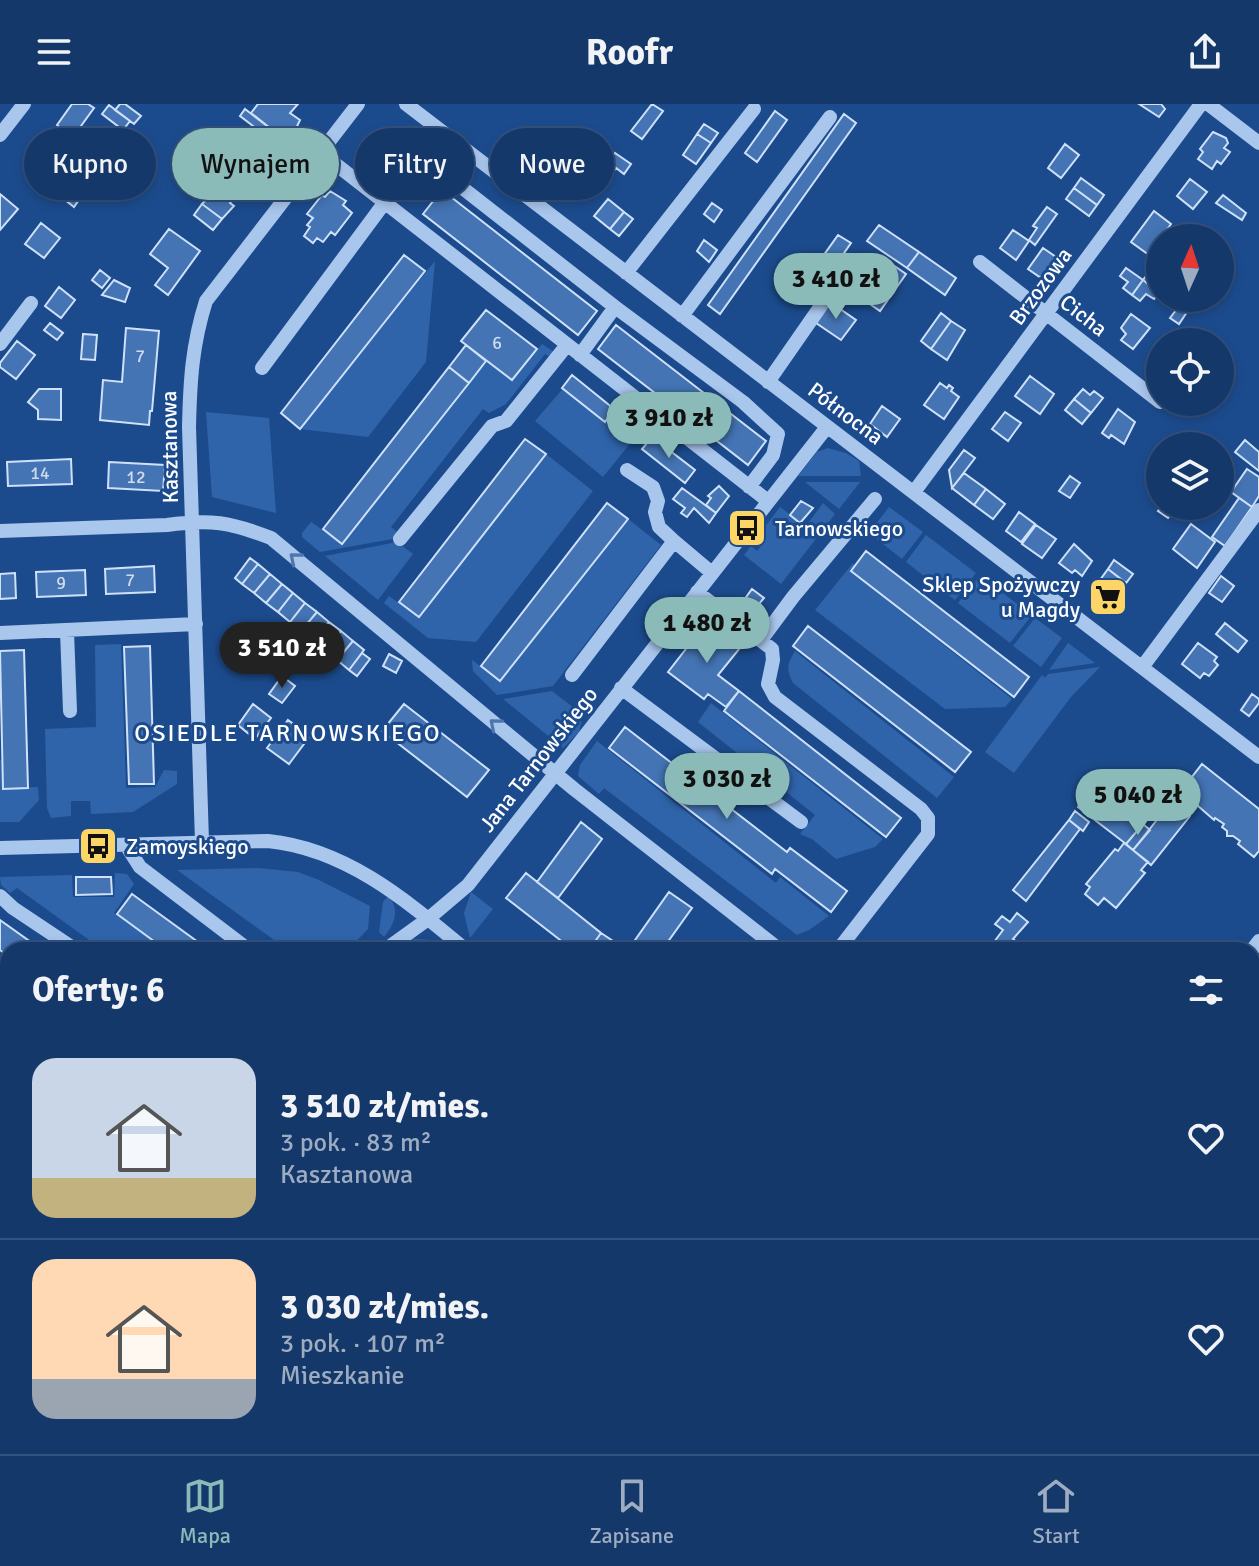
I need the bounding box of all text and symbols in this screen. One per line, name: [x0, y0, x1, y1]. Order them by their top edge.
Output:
icon: menu: [32, 30, 76, 74]
text: Roofr: [586, 30, 673, 75]
icon: share: [1183, 30, 1227, 74]
chip: Kupno: [24, 128, 156, 200]
chip: Wynajem: [172, 128, 339, 200]
chip: Filtry: [355, 128, 474, 200]
chip: Nowe: [490, 128, 614, 200]
north arrow: [1146, 224, 1234, 312]
map controls: [1146, 224, 1234, 520]
street label: Brzozowa: [1003, 242, 1078, 330]
pin: 3 410 zł: [753, 253, 919, 321]
text: 3 410 zł: [792, 263, 880, 295]
street label: Cicha: [1055, 289, 1113, 342]
button: locate: [1146, 328, 1234, 416]
house number: 6: [492, 332, 502, 354]
house number: 7: [135, 345, 145, 367]
street label: Północna: [803, 376, 889, 451]
street label: Kasztanowa: [155, 390, 184, 504]
pin: 3 910 zł: [586, 392, 752, 460]
text: 3 910 zł: [625, 402, 713, 434]
button: layers: [1146, 432, 1234, 520]
house number: 14: [30, 462, 50, 484]
house number: 12: [126, 466, 146, 488]
bus stop icon: Tarnowskiego: [726, 507, 768, 549]
place label: Tarnowskiego: [775, 515, 903, 542]
one-way arrow: [290, 553, 304, 568]
house number: 7: [125, 569, 135, 591]
place label: Sklep Spożywczy u Magdy: [922, 571, 1081, 623]
house number: 9: [56, 572, 66, 594]
supermarket icon: Sklep Spożywczy u Magdy: [1087, 576, 1129, 618]
pin: 1 480 zł: [624, 597, 790, 665]
text: 1 480 zł: [663, 607, 751, 639]
pin: 3 510 zł: [199, 622, 365, 690]
text: 3 510 zł: [238, 632, 326, 664]
street label: Jana Tarnowskiego: [473, 681, 603, 837]
district label: OSIEDLE TARNOWSKIEGO: [134, 718, 442, 748]
one-way arrow: [490, 719, 505, 734]
pin: 3 030 zł: [644, 753, 810, 821]
text: 3 030 zł: [683, 763, 771, 795]
pin: 5 040 zł: [1055, 769, 1221, 837]
text: 5 040 zł: [1094, 779, 1182, 811]
bus stop icon: Zamoyskiego: [77, 825, 119, 867]
place label: Zamoyskiego: [126, 833, 249, 860]
icon: filters: [1184, 968, 1228, 1012]
text: Oferty: 6: [32, 969, 165, 1011]
text: 3 510 zł/mies.: [280, 1085, 489, 1127]
icon: home: [96, 1090, 192, 1186]
icon: heart: [1184, 1116, 1228, 1160]
text: 3 pok. · 83 m²: [280, 1127, 432, 1159]
text: Kasztanowa: [280, 1159, 413, 1191]
text: 3 030 zł/mies.: [280, 1286, 489, 1328]
icon: home: [96, 1291, 192, 1387]
icon: heart: [1184, 1317, 1228, 1361]
text: 3 pok. · 107 m²: [280, 1328, 446, 1360]
text: Mieszkanie: [280, 1360, 405, 1392]
tab: Mapa: [179, 1474, 231, 1549]
tab: Zapisane: [589, 1474, 674, 1549]
tab: Start: [1032, 1474, 1080, 1549]

